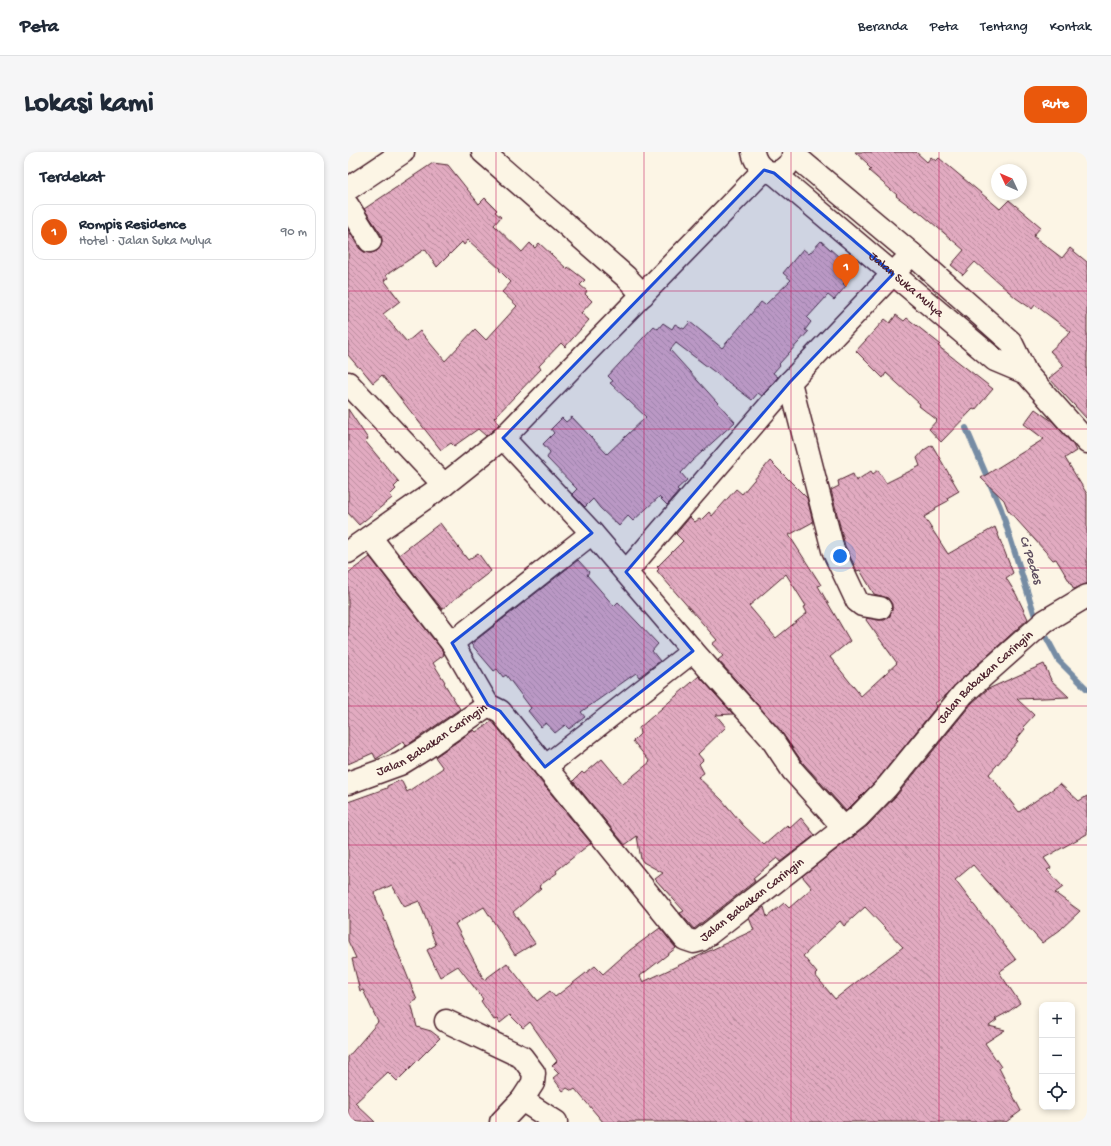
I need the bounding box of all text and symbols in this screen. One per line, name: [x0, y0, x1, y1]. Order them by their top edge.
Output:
text: Peta: [20, 16, 59, 39]
text: Beranda: [858, 19, 908, 36]
text: Peta: [930, 19, 958, 36]
text: Tentang: [980, 19, 1028, 36]
text: Kontak: [1050, 19, 1091, 36]
button: Rute: [1024, 86, 1087, 123]
text: Lokasi kami: [24, 88, 154, 121]
north arrow: [991, 164, 1027, 200]
text: Terdekat: [40, 168, 104, 188]
text: Rompis Residence: [79, 216, 186, 234]
text: 1: [51, 225, 57, 240]
text: 90 m: [281, 225, 307, 240]
text: Hotel · Jalan Suka Mulya: [79, 234, 212, 249]
street label: Jalan Suka Mulya: [866, 249, 947, 321]
pin: 1: [833, 254, 859, 287]
water label: Ci Pedes: [1014, 534, 1046, 588]
your location: [830, 546, 850, 566]
street label: Jalan Babakan Caringin: [934, 627, 1037, 727]
street label: Jalan Babakan Caringin: [375, 700, 491, 779]
street label: Jalan Babakan Caringin: [697, 854, 808, 945]
map controls: [1039, 1002, 1075, 1110]
button: +: [1039, 1002, 1075, 1038]
button: −: [1039, 1038, 1075, 1074]
button: locate: [1039, 1074, 1075, 1110]

